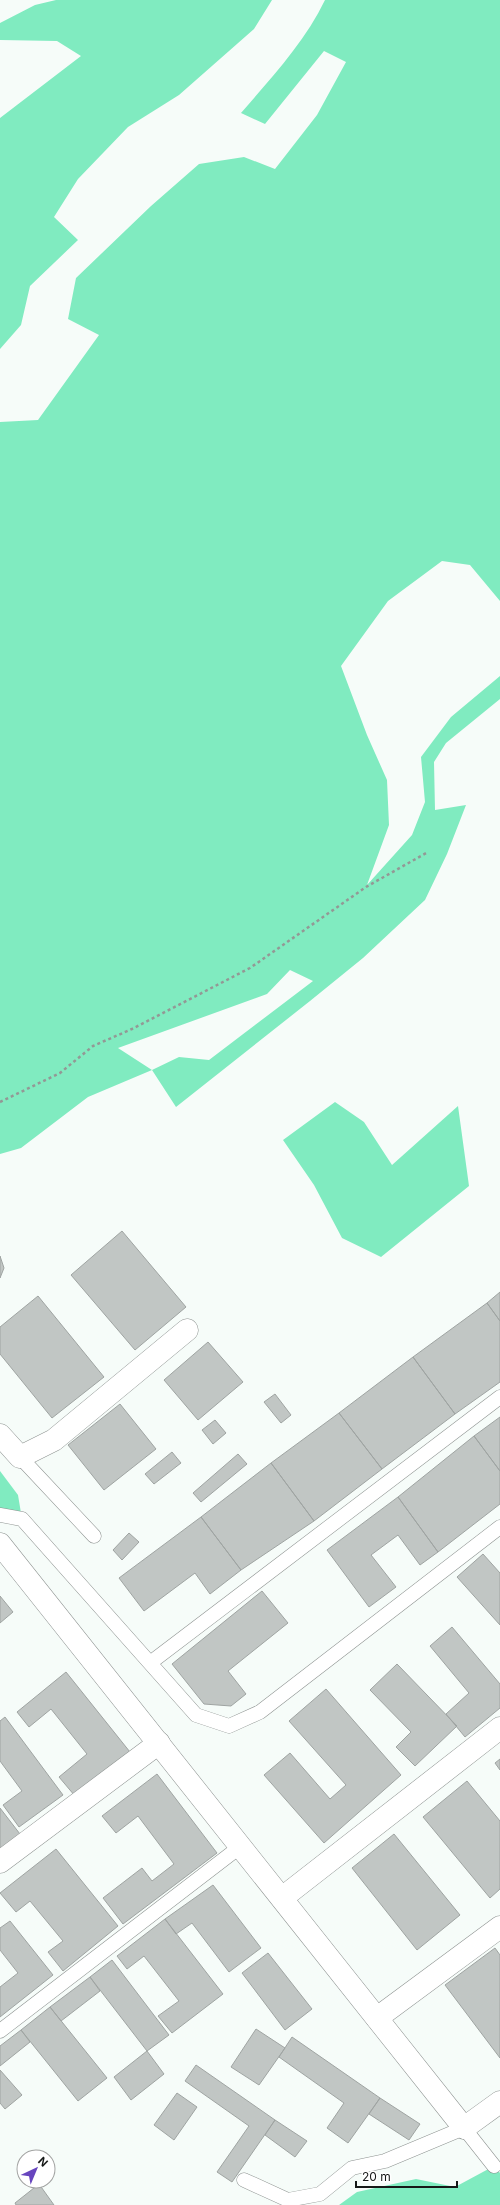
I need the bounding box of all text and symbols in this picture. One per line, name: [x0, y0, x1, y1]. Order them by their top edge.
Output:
north arrow: [16, 2149, 56, 2189]
text: N: [35, 2154, 51, 2170]
scale bar: [356, 2163, 457, 2189]
text: 20 m: [362, 2169, 391, 2184]

